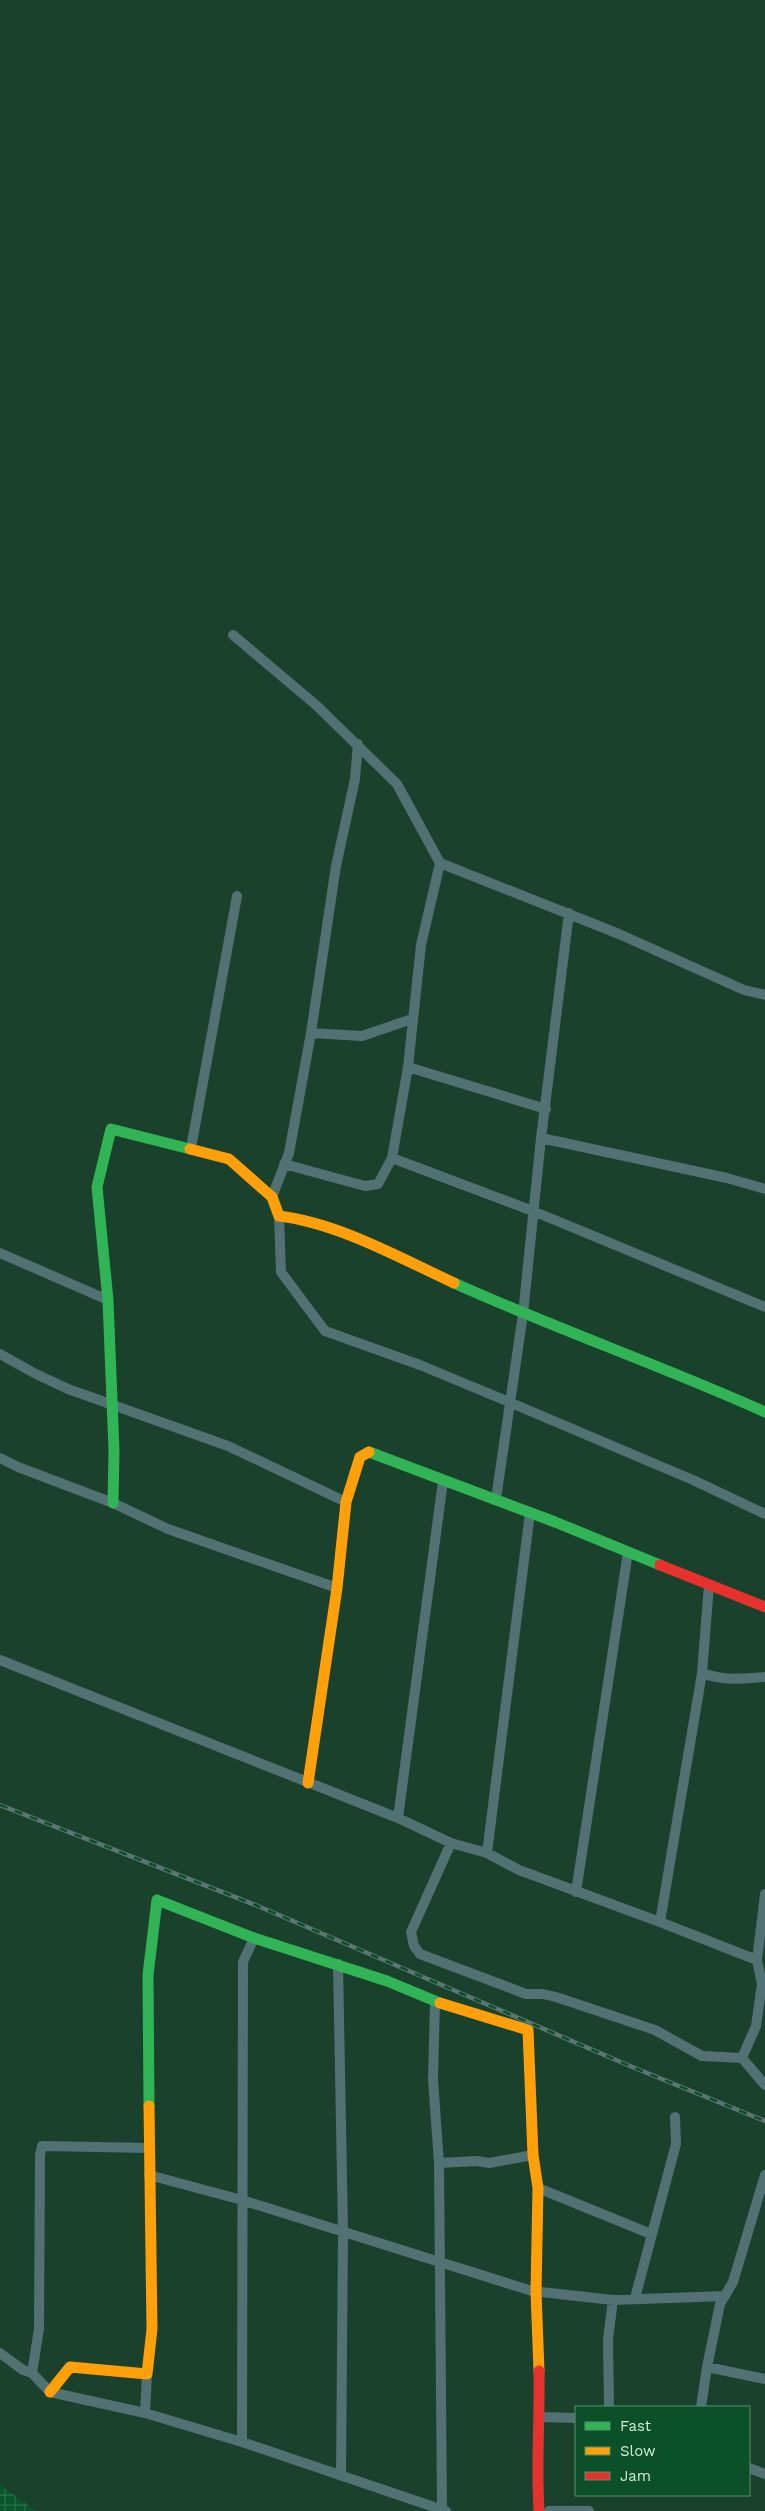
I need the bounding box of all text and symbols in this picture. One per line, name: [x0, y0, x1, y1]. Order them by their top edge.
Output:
legend: [575, 2406, 750, 2496]
text: Fast: [620, 2417, 652, 2435]
text: Slow: [620, 2442, 656, 2460]
text: Jam: [620, 2467, 651, 2485]

